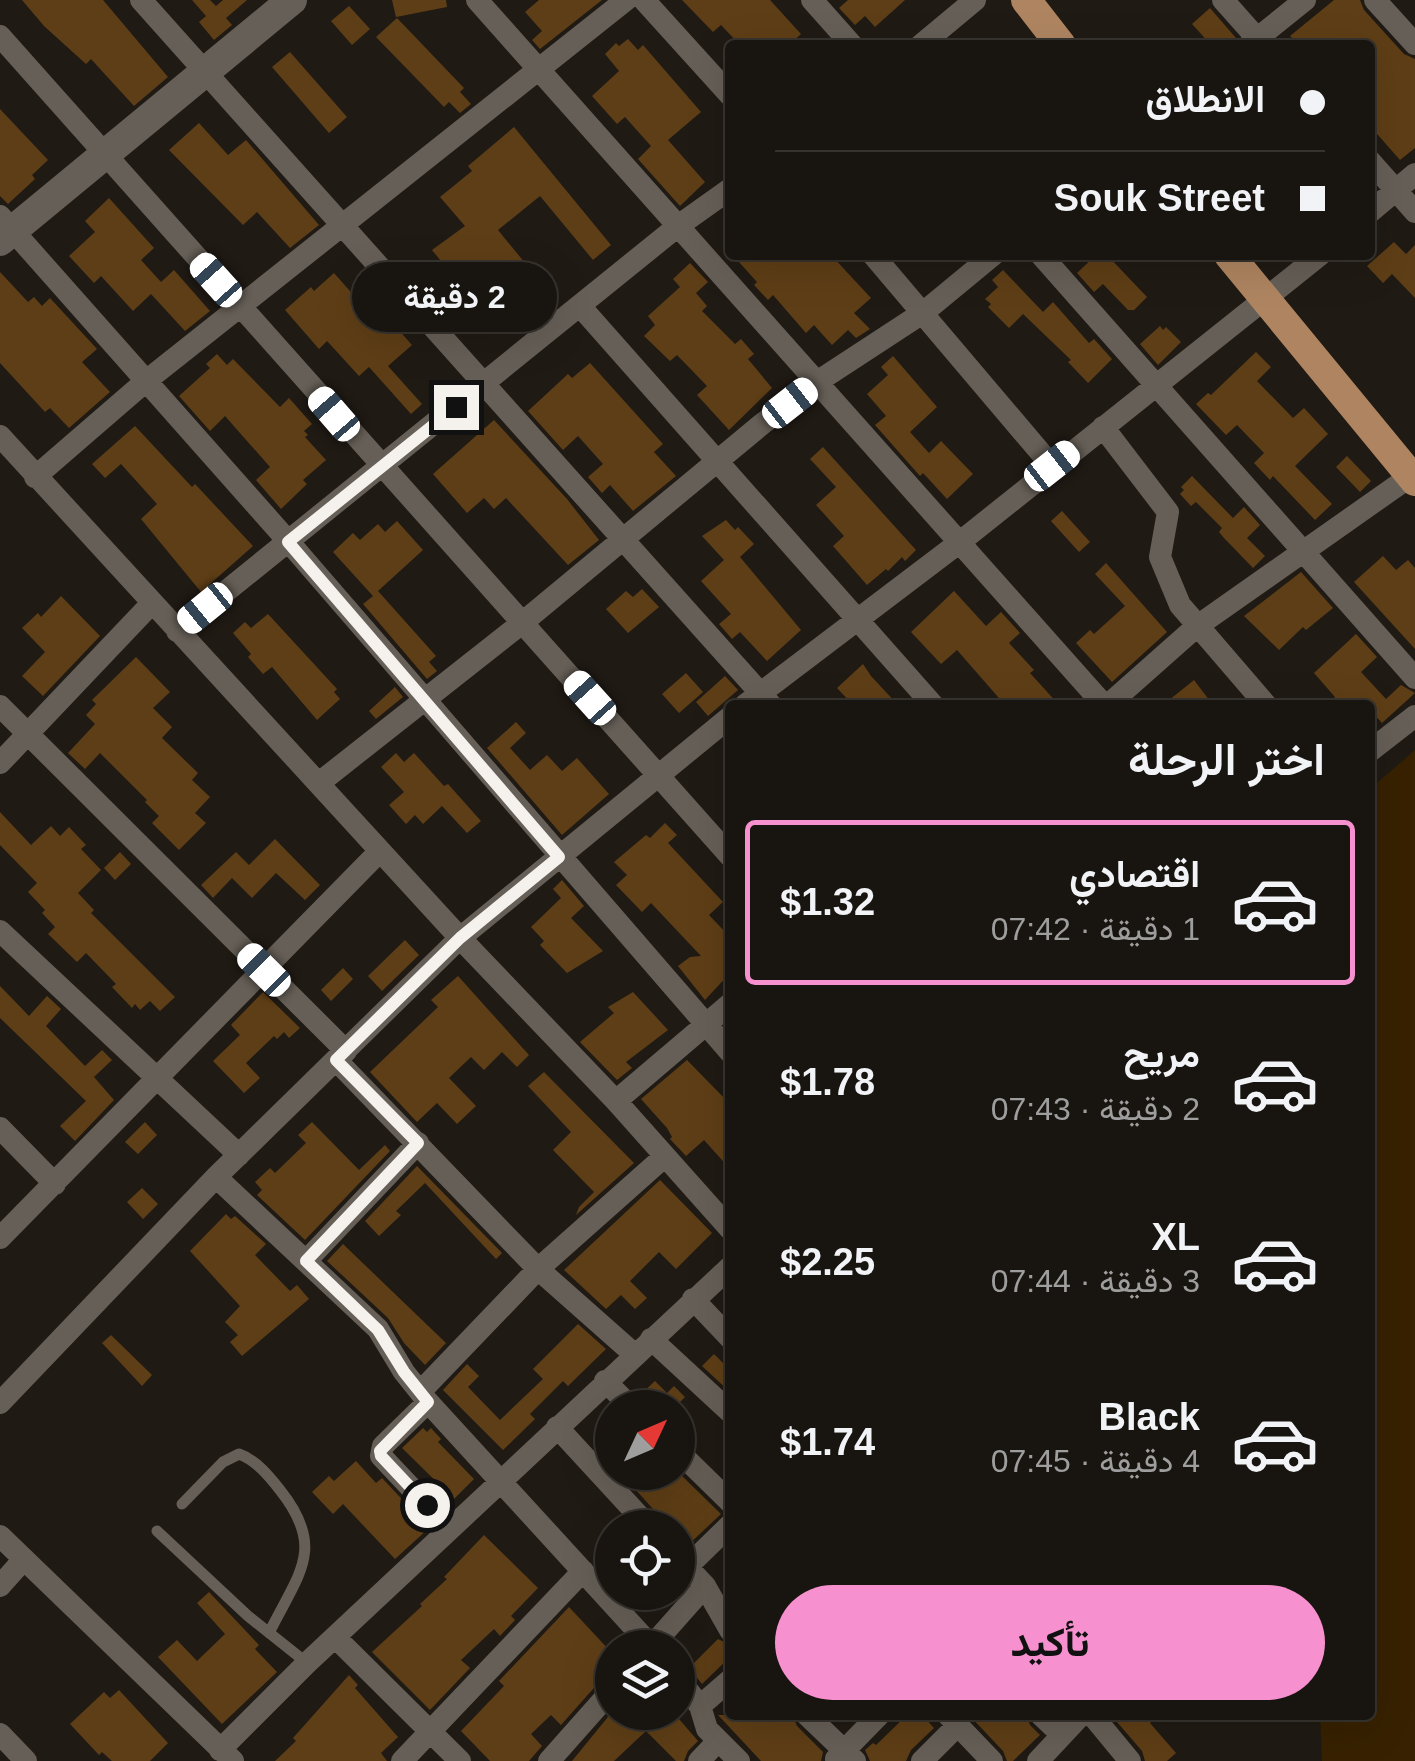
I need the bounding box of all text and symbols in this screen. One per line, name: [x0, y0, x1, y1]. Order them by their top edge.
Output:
text: الانطلاق: [1146, 78, 1265, 120]
text: Souk Street: [1054, 177, 1265, 219]
car: [185, 248, 247, 312]
callout: 2 دقيقة: [354, 262, 558, 332]
text: 2 دقيقة: [403, 279, 506, 315]
car: [757, 373, 823, 433]
car: [303, 382, 365, 446]
route end: [434, 385, 479, 430]
car: [1019, 436, 1085, 496]
car: [172, 577, 238, 639]
car: [559, 666, 621, 730]
text: اختر الرحلة: [1128, 734, 1325, 785]
text: اقتصادي: [1069, 853, 1200, 895]
icon: car: [1230, 858, 1320, 948]
text: $1.32: [780, 881, 875, 923]
text: 1 دقيقة · 07:42: [991, 911, 1200, 947]
car: [232, 938, 296, 1002]
text: مريح: [1124, 1033, 1200, 1075]
icon: car: [1230, 1038, 1320, 1128]
text: $1.78: [780, 1061, 875, 1103]
text: 2 دقيقة · 07:43: [991, 1091, 1200, 1127]
text: XL: [1151, 1216, 1200, 1258]
icon: car: [1230, 1218, 1320, 1308]
text: $2.25: [780, 1241, 875, 1283]
text: 3 دقيقة · 07:44: [991, 1263, 1200, 1299]
north arrow: [595, 1390, 695, 1490]
map controls: [595, 1390, 695, 1730]
text: Black: [1099, 1396, 1200, 1438]
icon: car: [1230, 1398, 1320, 1488]
text: $1.74: [780, 1421, 875, 1463]
text: 4 دقيقة · 07:45: [991, 1443, 1200, 1479]
route start: [405, 1483, 450, 1528]
button: locate: [595, 1510, 695, 1610]
button: تأكيد: [775, 1585, 1325, 1700]
button: layers: [595, 1630, 695, 1730]

